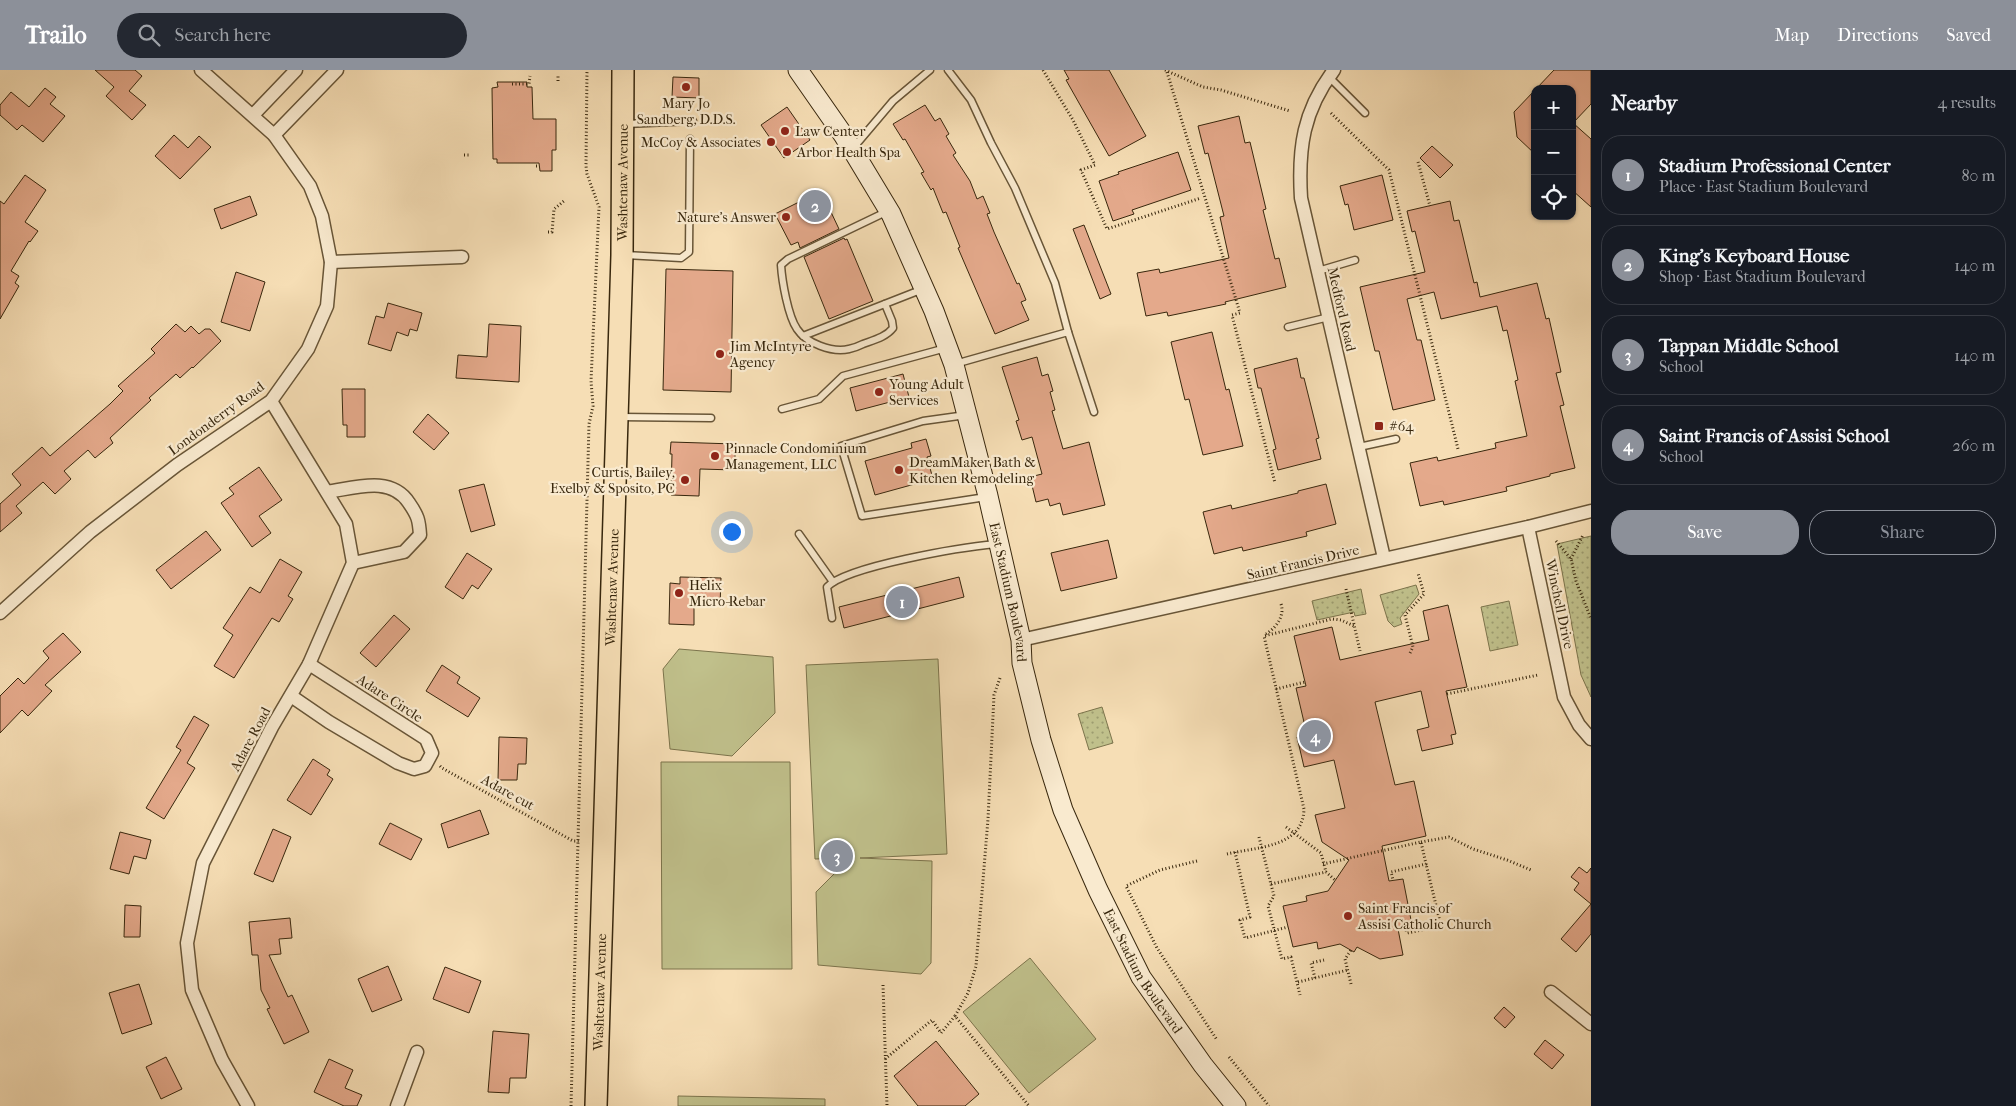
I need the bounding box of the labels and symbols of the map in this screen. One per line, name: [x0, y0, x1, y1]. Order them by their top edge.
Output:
marker: Mary Jo Sandberg, D.D.S.: [680, 81, 692, 93]
place label: Mary Jo Sandberg, D.D.S.: [637, 95, 736, 128]
place label: Law Center: [795, 123, 865, 140]
street label: Washtenaw Avenue: [614, 124, 632, 242]
marker: Law Center: [779, 125, 791, 137]
place label: McCoy & Associates: [641, 134, 761, 151]
marker: McCoy & Associates: [765, 136, 777, 148]
place label: Arbor Health Spa: [796, 144, 901, 161]
marker: Arbor Health Spa: [781, 146, 793, 158]
pin: 2: [799, 187, 831, 225]
place label: Nature's Answer: [677, 209, 776, 226]
marker: Nature's Answer: [780, 211, 792, 223]
street label: Medford Road: [1324, 265, 1360, 353]
place label: Jim McIntyre Agency: [729, 338, 811, 371]
marker: Jim McIntyre Agency: [714, 348, 726, 360]
place label: Young Adult Services: [888, 376, 964, 409]
street label: Londonderry Road: [165, 378, 268, 459]
marker: Young Adult Services: [873, 386, 885, 398]
place label: #64: [1389, 418, 1414, 435]
marker: #64: [1373, 420, 1385, 432]
place label: Pinnacle Condominium Management, LLC: [725, 440, 867, 473]
marker: Pinnacle Condominium Management, LLC: [709, 450, 721, 462]
place label: DreamMaker Bath & Kitchen Remodeling: [909, 454, 1036, 487]
place label: Curtis, Bailey, Exelby & Sposito, PC: [550, 464, 675, 497]
marker: DreamMaker Bath & Kitchen Remodeling: [893, 464, 905, 476]
marker: Curtis, Bailey, Exelby & Sposito, PC: [679, 474, 691, 486]
your location: [719, 519, 745, 545]
street label: East Stadium Boulevard: [985, 521, 1030, 663]
street label: Washtenaw Avenue: [602, 528, 623, 647]
street label: Saint Francis Drive: [1245, 541, 1361, 584]
street label: Winchell Drive: [1541, 557, 1577, 651]
place label: Helix Micro-Rebar: [689, 577, 765, 610]
pin: 1: [886, 583, 918, 621]
marker: Helix Micro-Rebar: [673, 587, 685, 599]
street label: Adare Circle: [353, 670, 426, 726]
street label: Adare Road: [226, 704, 275, 775]
pin: 4: [1299, 717, 1331, 755]
street label: Adare cut: [477, 770, 537, 814]
pin: 3: [821, 837, 853, 875]
place label: Saint Francis of Assisi Catholic Church: [1357, 900, 1492, 933]
street label: East Stadium Boulevard: [1099, 906, 1186, 1037]
marker: Saint Francis of Assisi Catholic Church: [1342, 910, 1354, 922]
street label: Washtenaw Avenue: [590, 933, 610, 1052]

